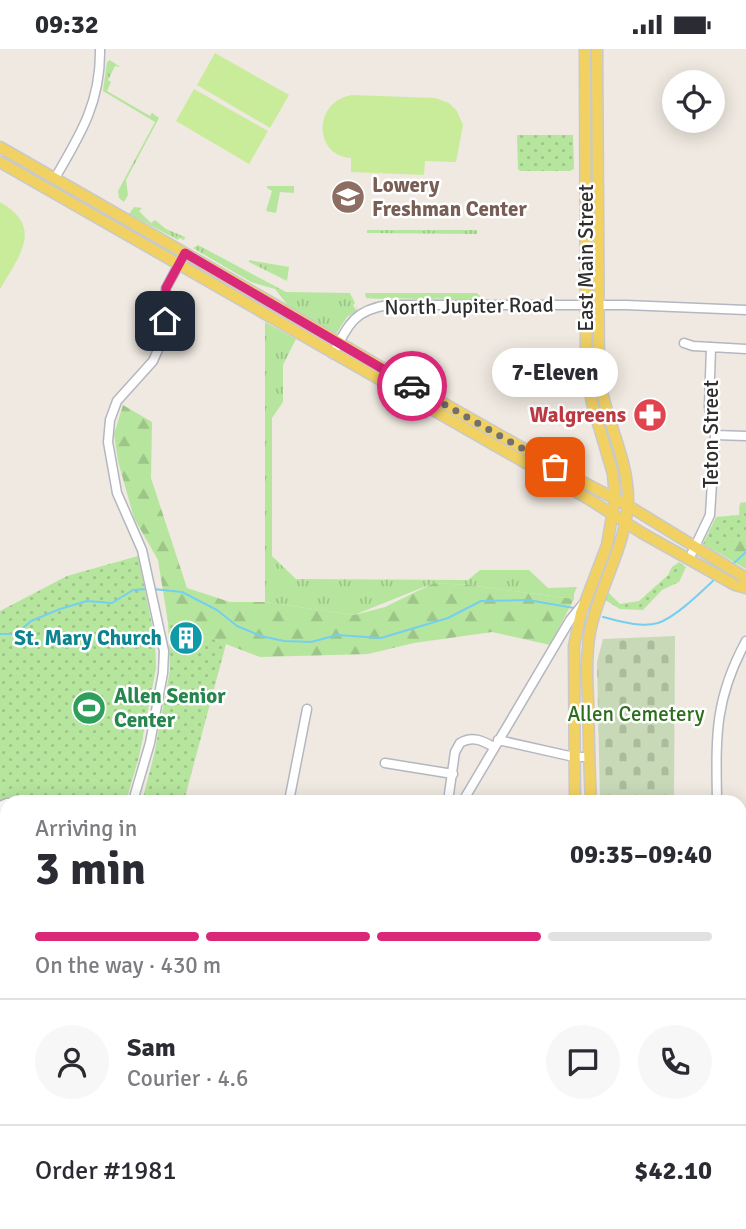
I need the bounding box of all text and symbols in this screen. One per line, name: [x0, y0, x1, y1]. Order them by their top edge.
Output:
text: 09:32: [35, 9, 99, 41]
map controls: [662, 70, 725, 133]
button: locate: [662, 70, 725, 133]
place label: Lowery Freshman Center: [372, 172, 527, 222]
school or university icon: Lowery Freshman Center: [329, 178, 367, 216]
street label: East Main Street: [573, 184, 599, 332]
pin: [135, 291, 195, 351]
street label: North Jupiter Road: [384, 292, 554, 320]
icon: home: [146, 302, 184, 340]
callout: 7-Eleven: [492, 348, 618, 397]
courier: [377, 351, 447, 421]
text: 7-Eleven: [511, 358, 599, 387]
icon: car: [393, 367, 431, 405]
street label: Teton Street: [698, 380, 724, 488]
pharmacy icon: Walgreens: [631, 396, 669, 434]
place label: Walgreens: [530, 402, 626, 428]
pin: [525, 437, 585, 497]
icon: bag: [536, 448, 574, 486]
building icon: St. Mary Church: [167, 619, 205, 657]
place label: St. Mary Church: [14, 625, 162, 651]
place label: Allen Senior Center: [114, 683, 226, 733]
sports icon: Allen Senior Center: [70, 689, 108, 727]
park label: Allen Cemetery: [567, 701, 705, 727]
text: Arriving in: [35, 814, 137, 843]
text: 09:35–09:40: [570, 839, 712, 871]
text: 3 min: [35, 841, 146, 897]
text: On the way · 430 m: [35, 951, 221, 980]
button: person: [35, 1025, 109, 1099]
button: chat: [546, 1025, 620, 1099]
button: phone: [638, 1025, 712, 1099]
text: Sam: [127, 1032, 176, 1064]
text: Courier · 4.6: [127, 1064, 248, 1093]
text: Order #1981: [35, 1155, 176, 1187]
text: $42.10: [634, 1155, 712, 1187]

